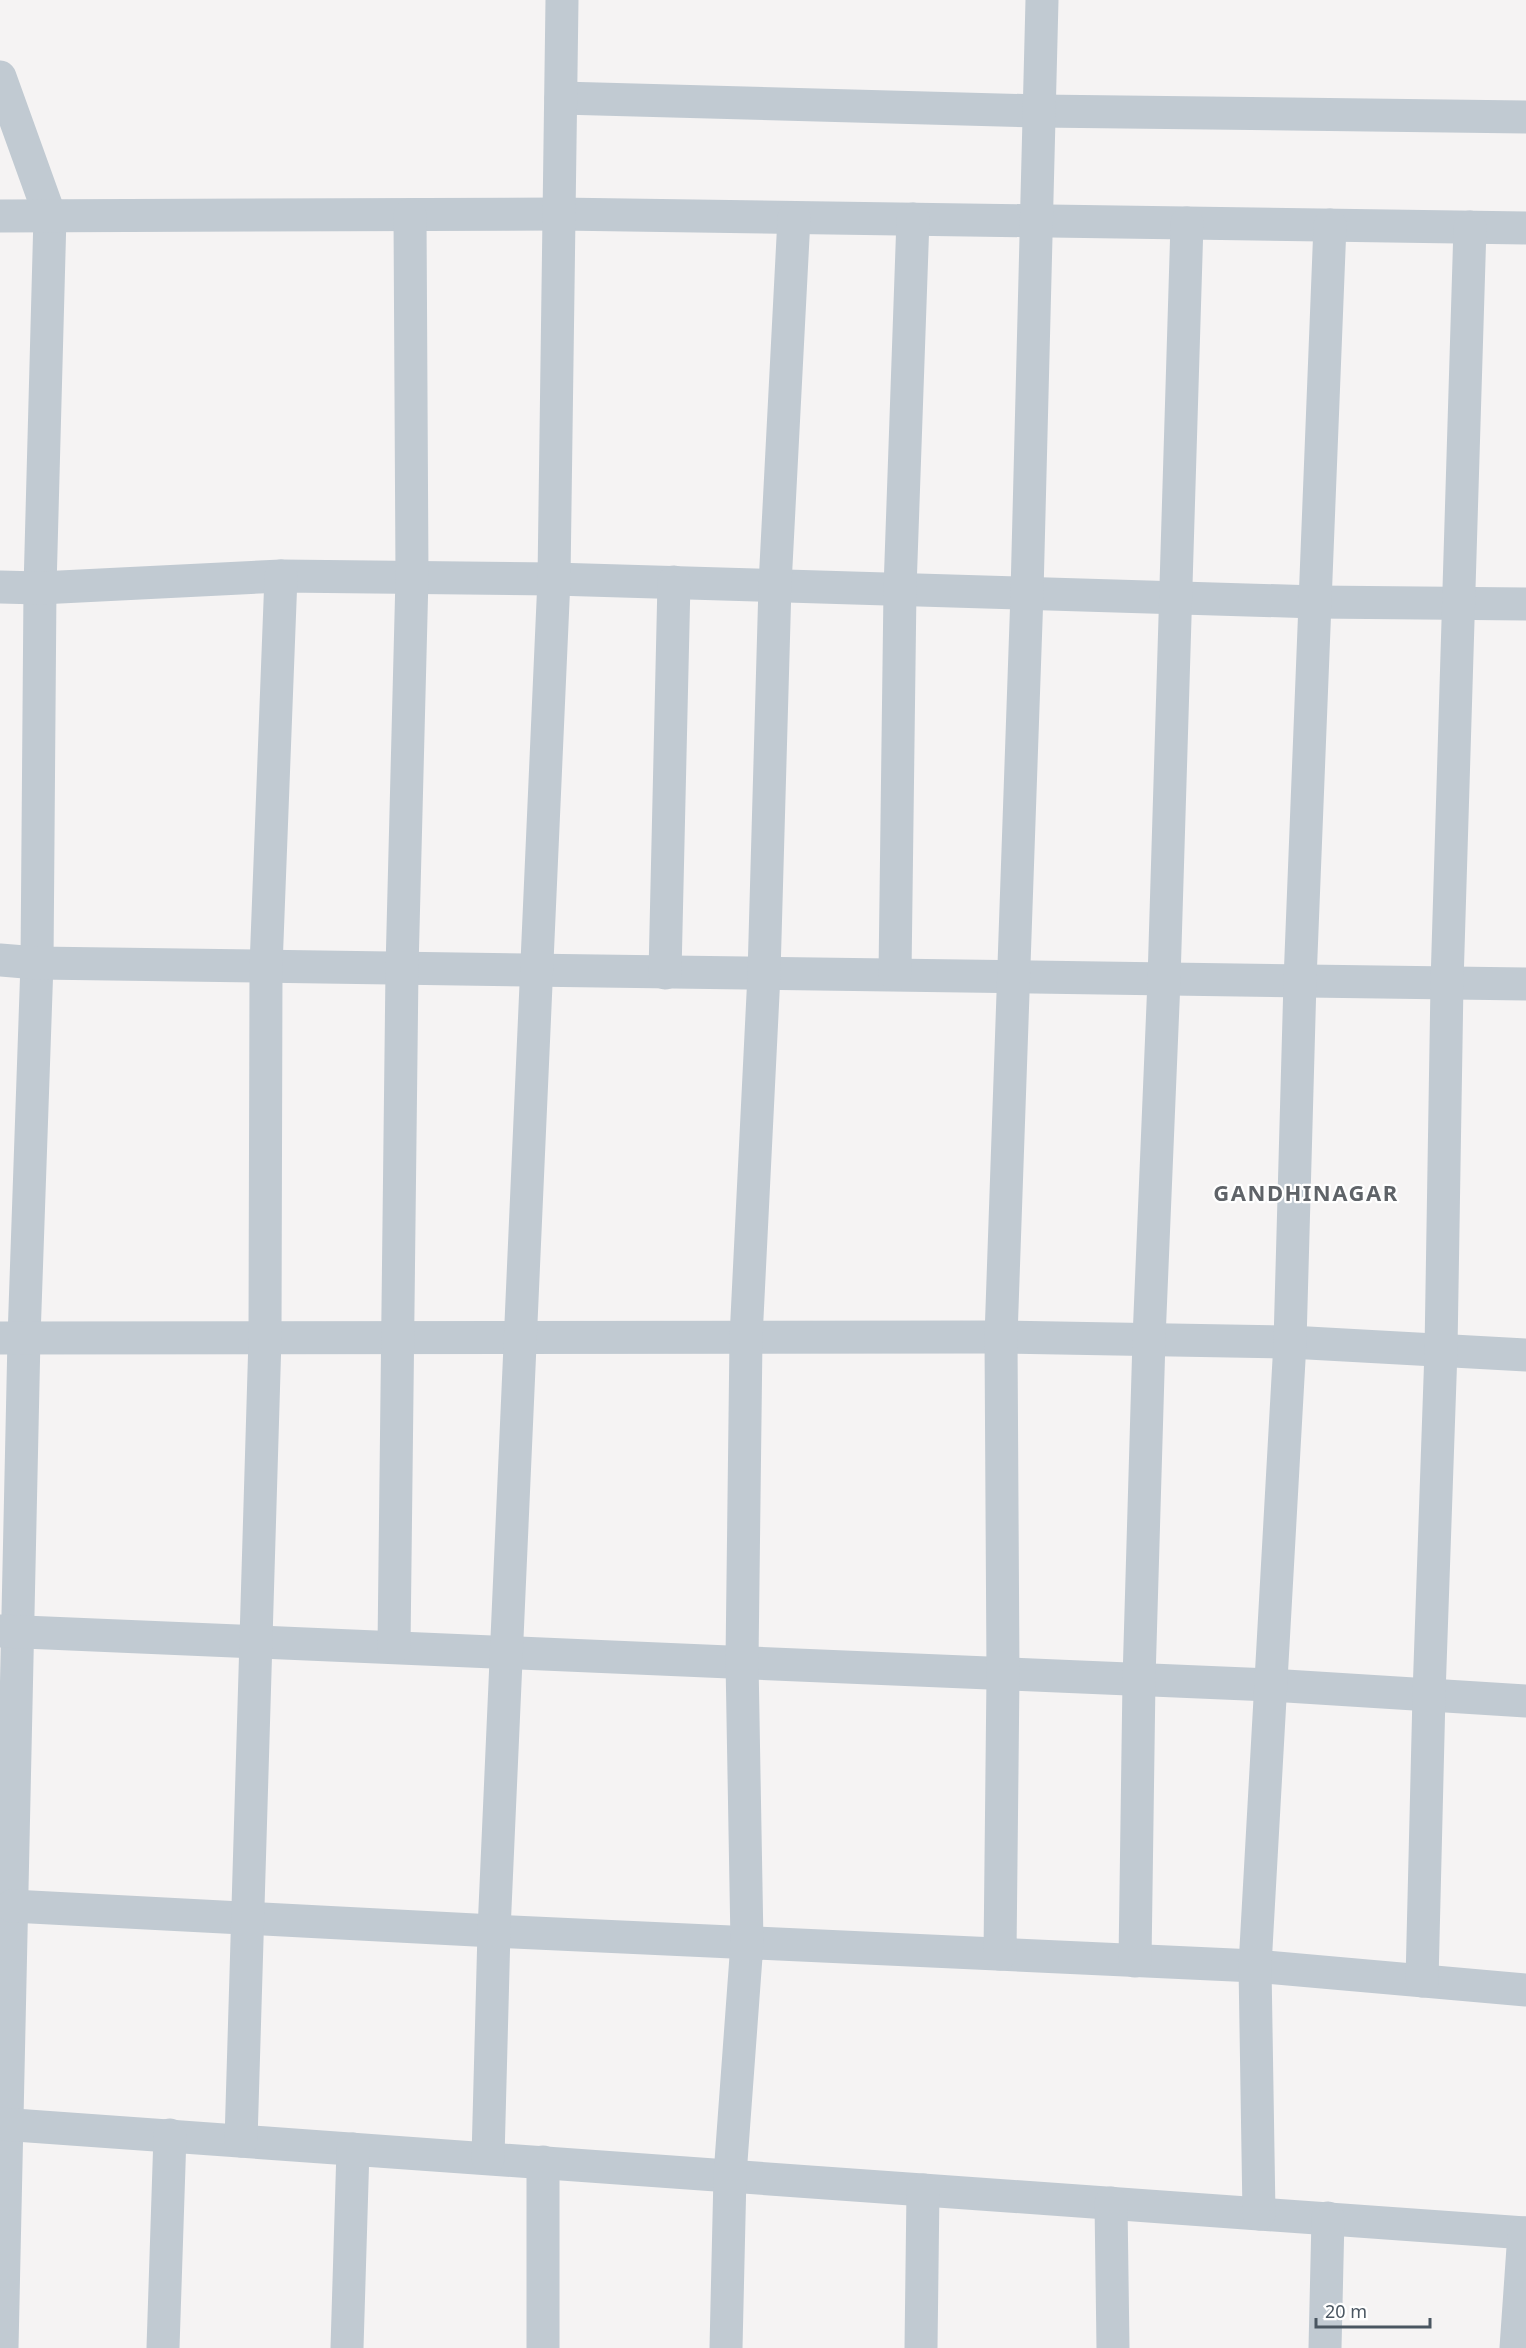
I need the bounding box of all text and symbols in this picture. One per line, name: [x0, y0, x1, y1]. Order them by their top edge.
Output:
district label: GANDHINAGAR: [1213, 1177, 1399, 1207]
scale bar: [1316, 2291, 1430, 2329]
text: 20 m: [1325, 2299, 1367, 2323]

